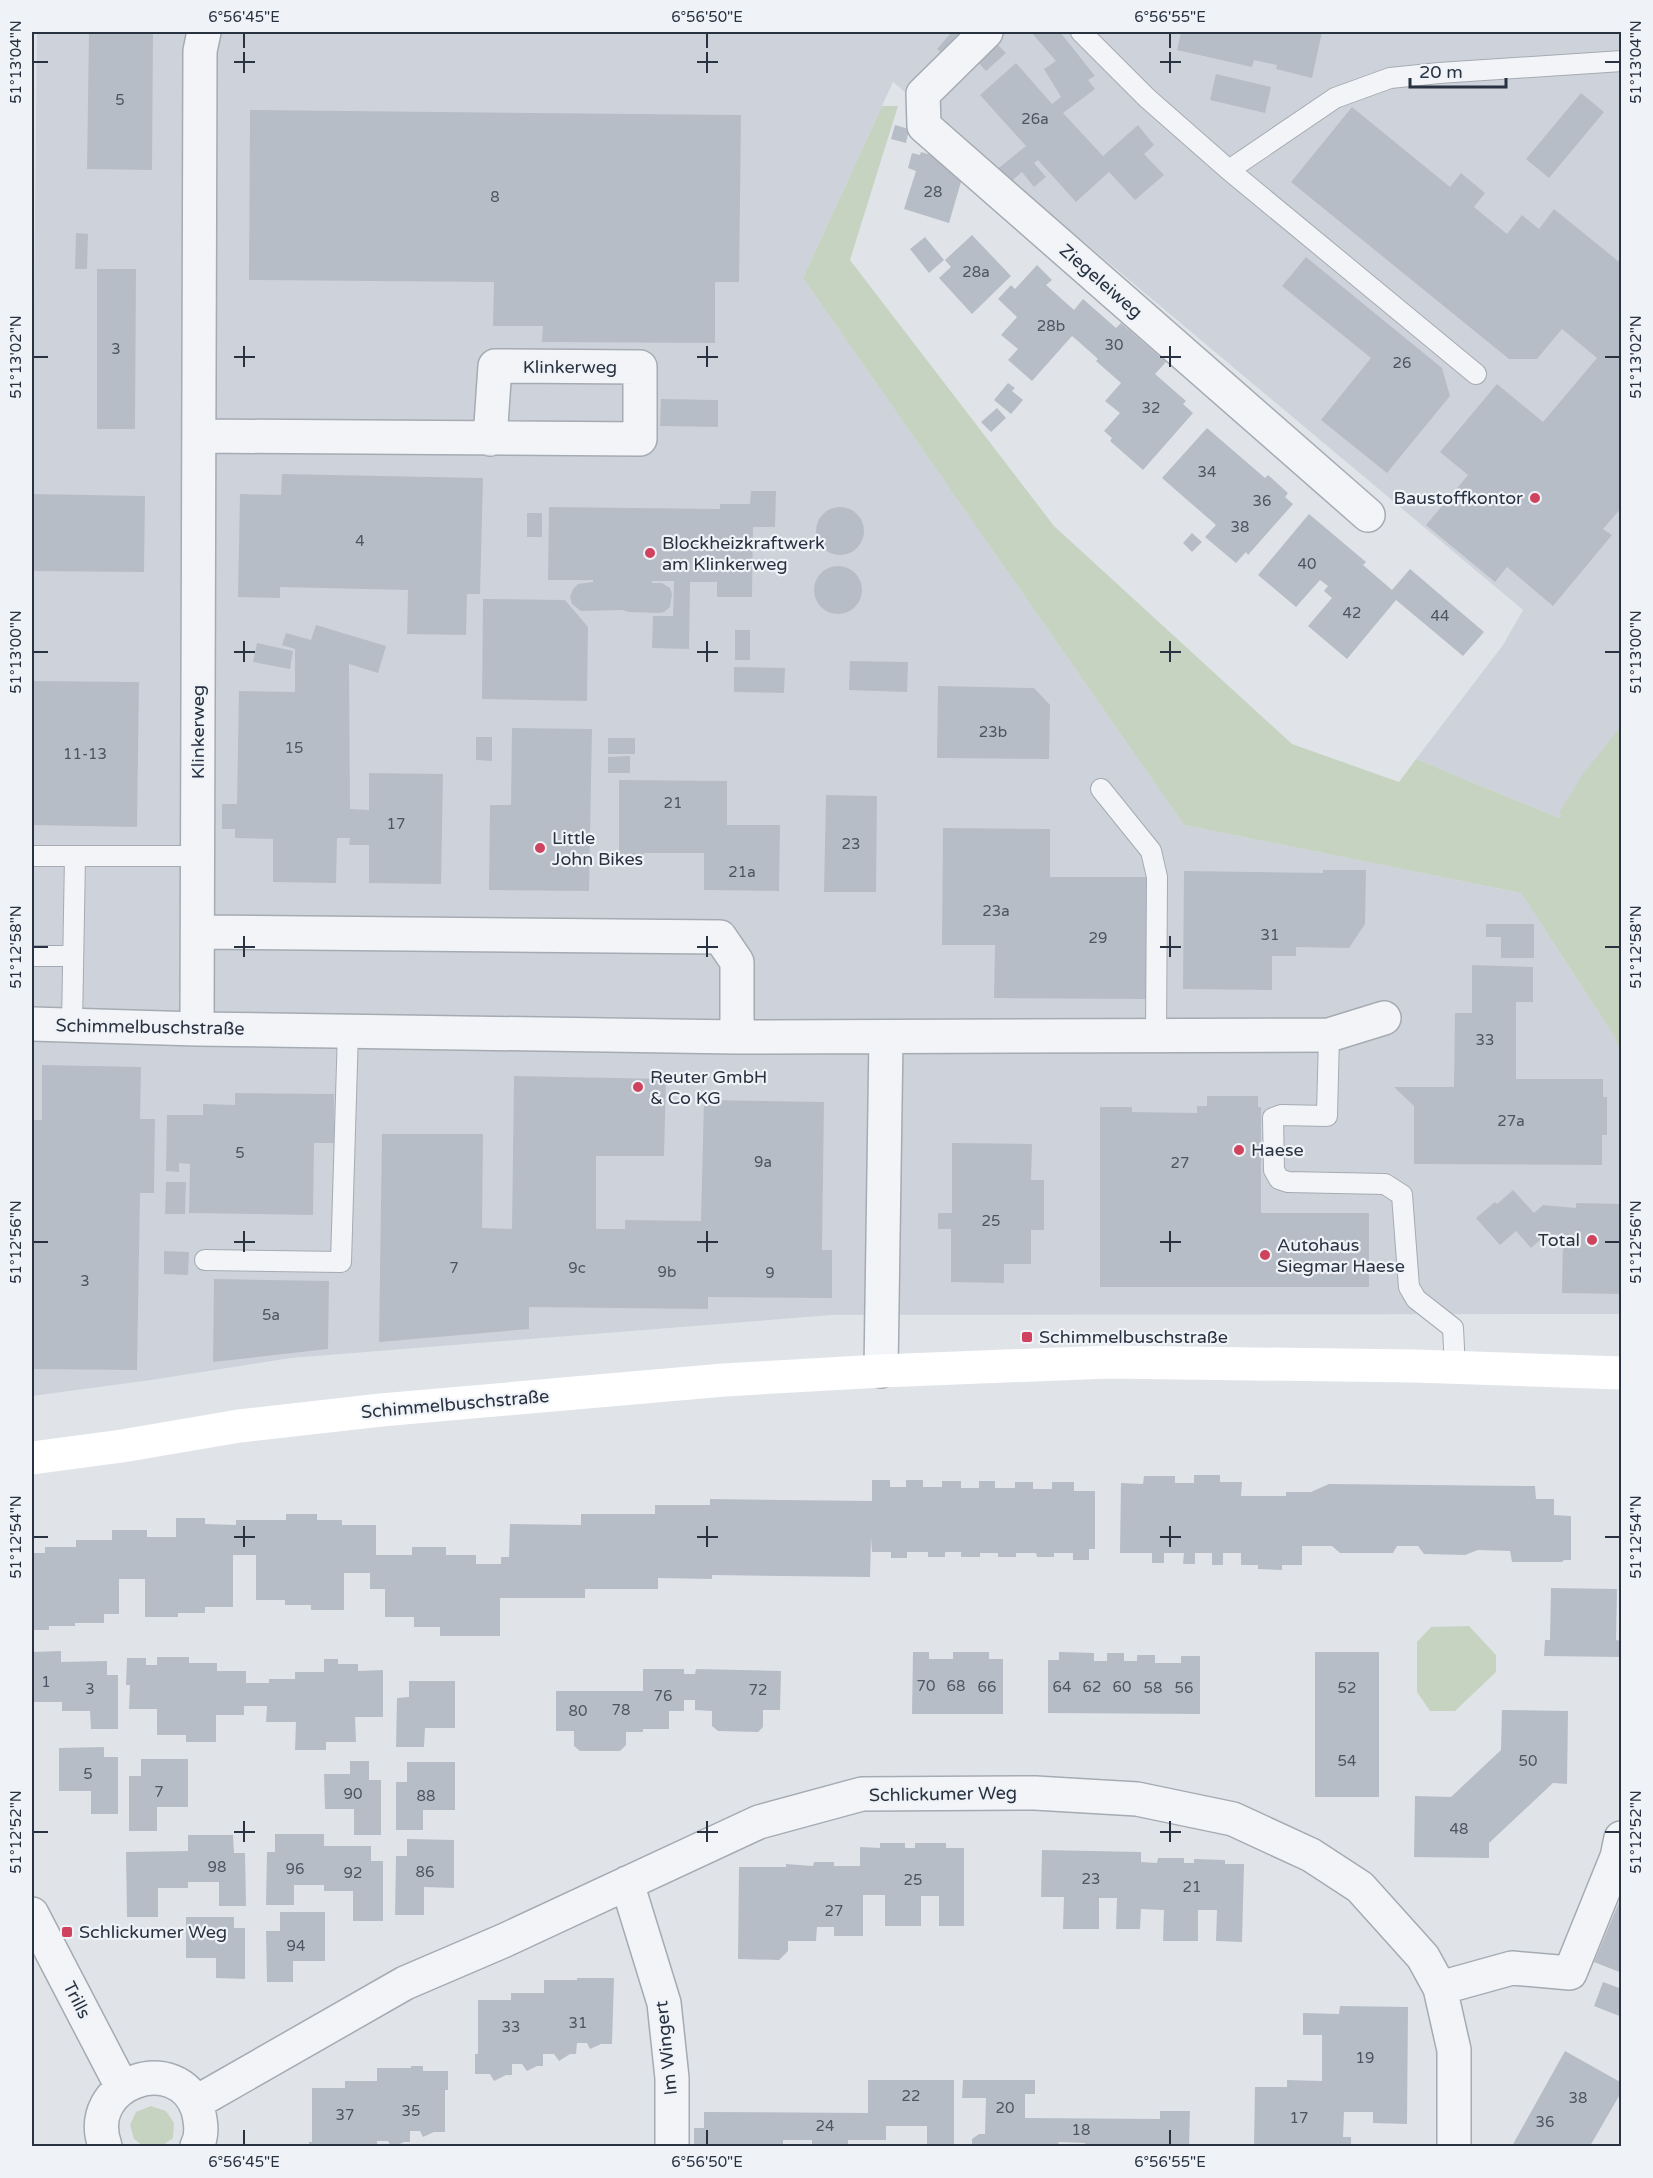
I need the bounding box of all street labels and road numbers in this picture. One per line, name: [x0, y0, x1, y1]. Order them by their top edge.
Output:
street label: Ziegeleiweg: [1055, 239, 1147, 323]
street label: Klinkerweg: [523, 356, 617, 378]
street label: Klinkerweg: [187, 685, 209, 779]
street label: Schimmelbuschstraße: [55, 1014, 245, 1040]
street label: Schimmelbuschstraße: [360, 1385, 550, 1423]
street label: Schlickumer Weg: [869, 1782, 1017, 1806]
street label: Trills: [58, 1978, 96, 2022]
street label: Im Wingert: [650, 2000, 682, 2096]

